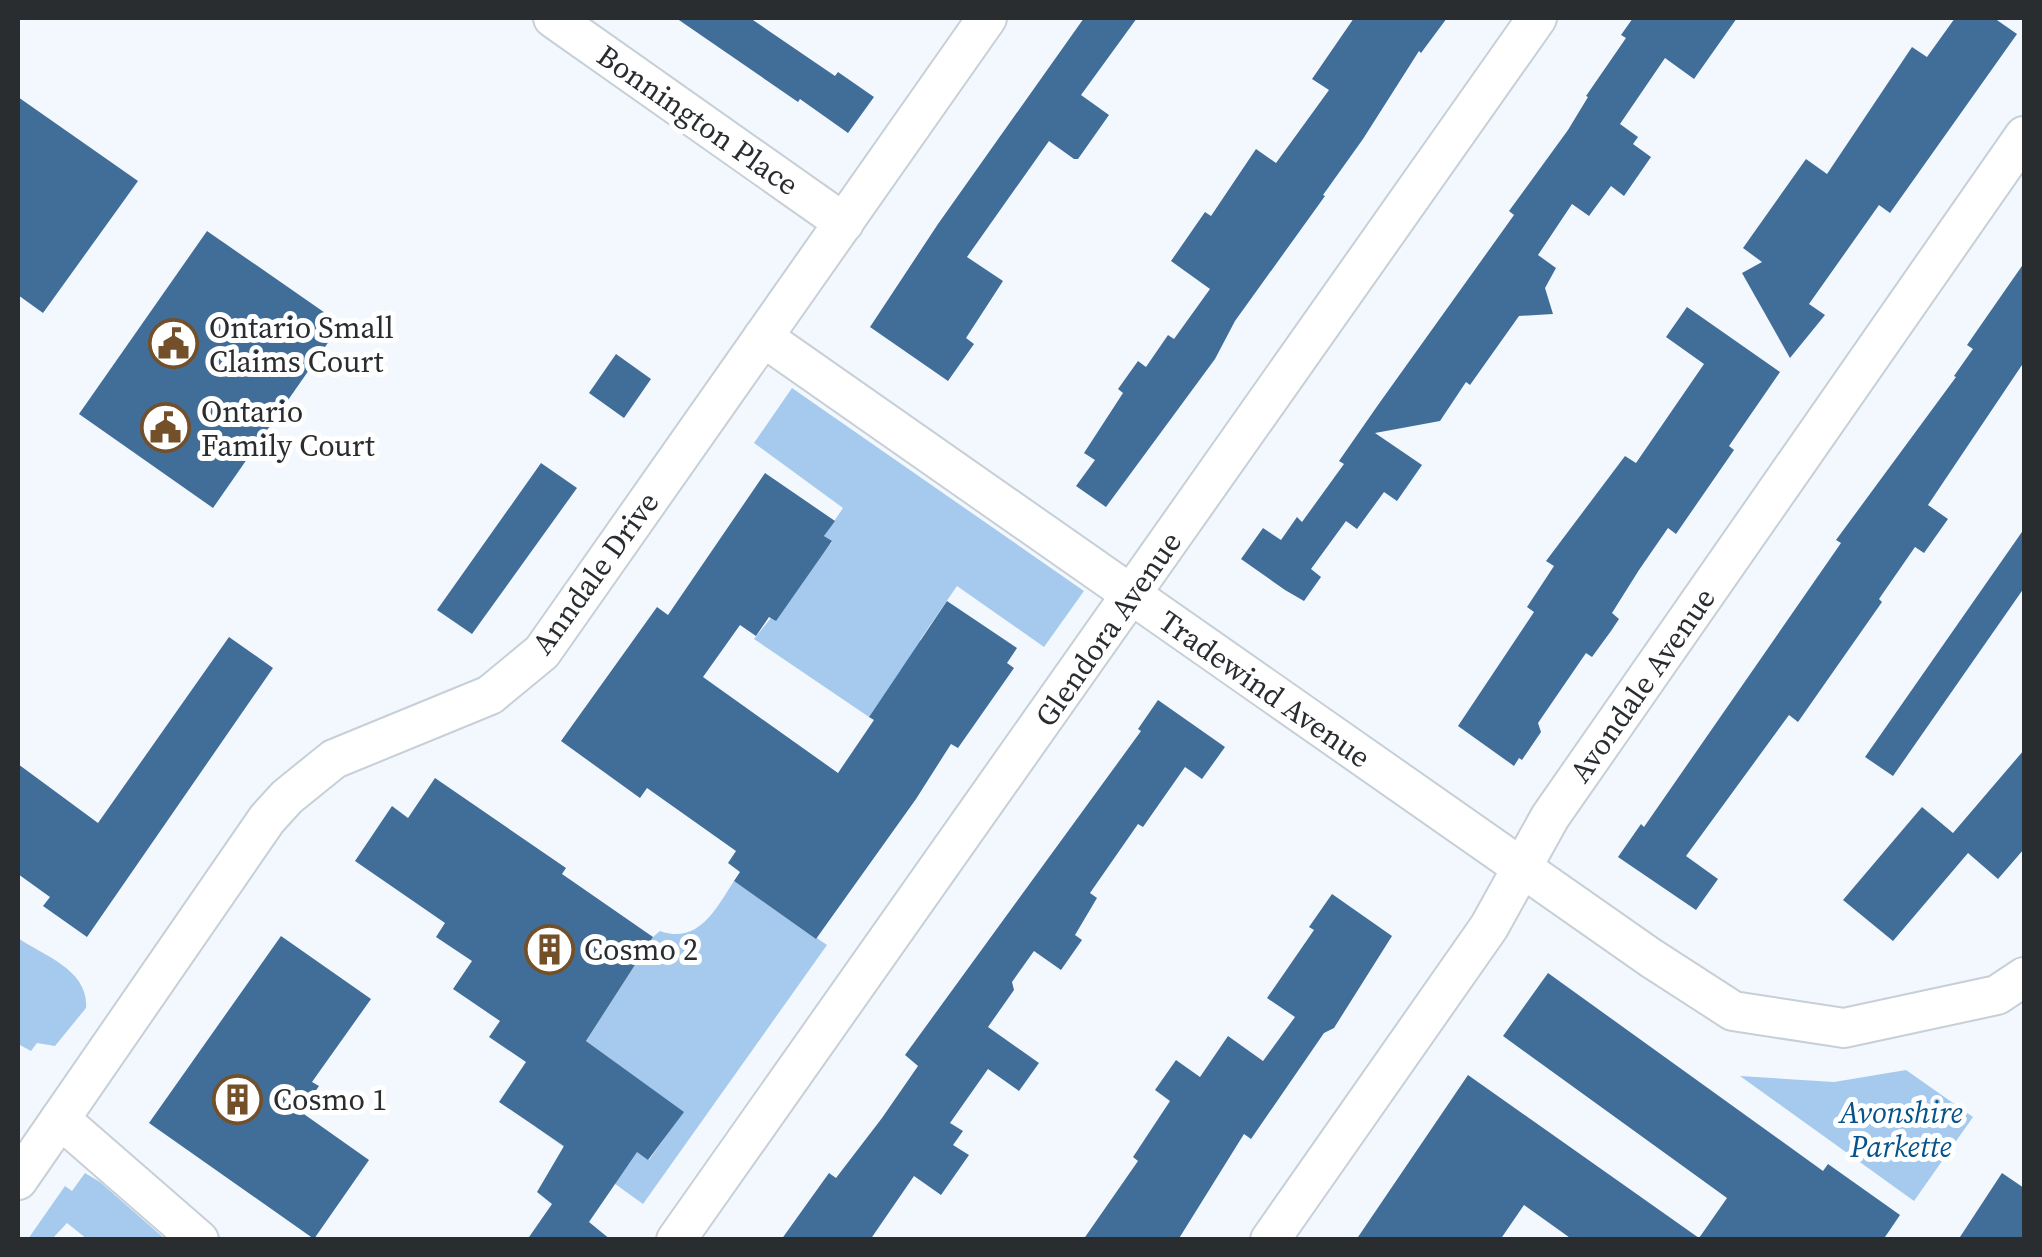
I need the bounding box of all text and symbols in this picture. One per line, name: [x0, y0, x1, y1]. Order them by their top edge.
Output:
street label: Bonnington Place: [589, 35, 807, 205]
place label: Ontario Small Claims Court: [209, 307, 394, 382]
public building icon: Ontario Small Claims Court: [148, 318, 200, 370]
place label: Ontario Family Court: [201, 391, 375, 466]
public building icon: Ontario Family Court: [140, 402, 192, 454]
street label: Anndale Drive: [522, 483, 668, 663]
street label: Glendora Avenue: [1025, 523, 1191, 735]
street label: Avondale Avenue: [1560, 579, 1724, 791]
street label: Tradewind Avenue: [1151, 601, 1379, 777]
building icon: Cosmo 2: [523, 923, 575, 975]
place label: Cosmo 2: [584, 929, 698, 970]
building icon: Cosmo 1: [212, 1073, 264, 1125]
place label: Cosmo 1: [273, 1079, 387, 1120]
park label: Avonshire Parkette: [1837, 1092, 1963, 1167]

